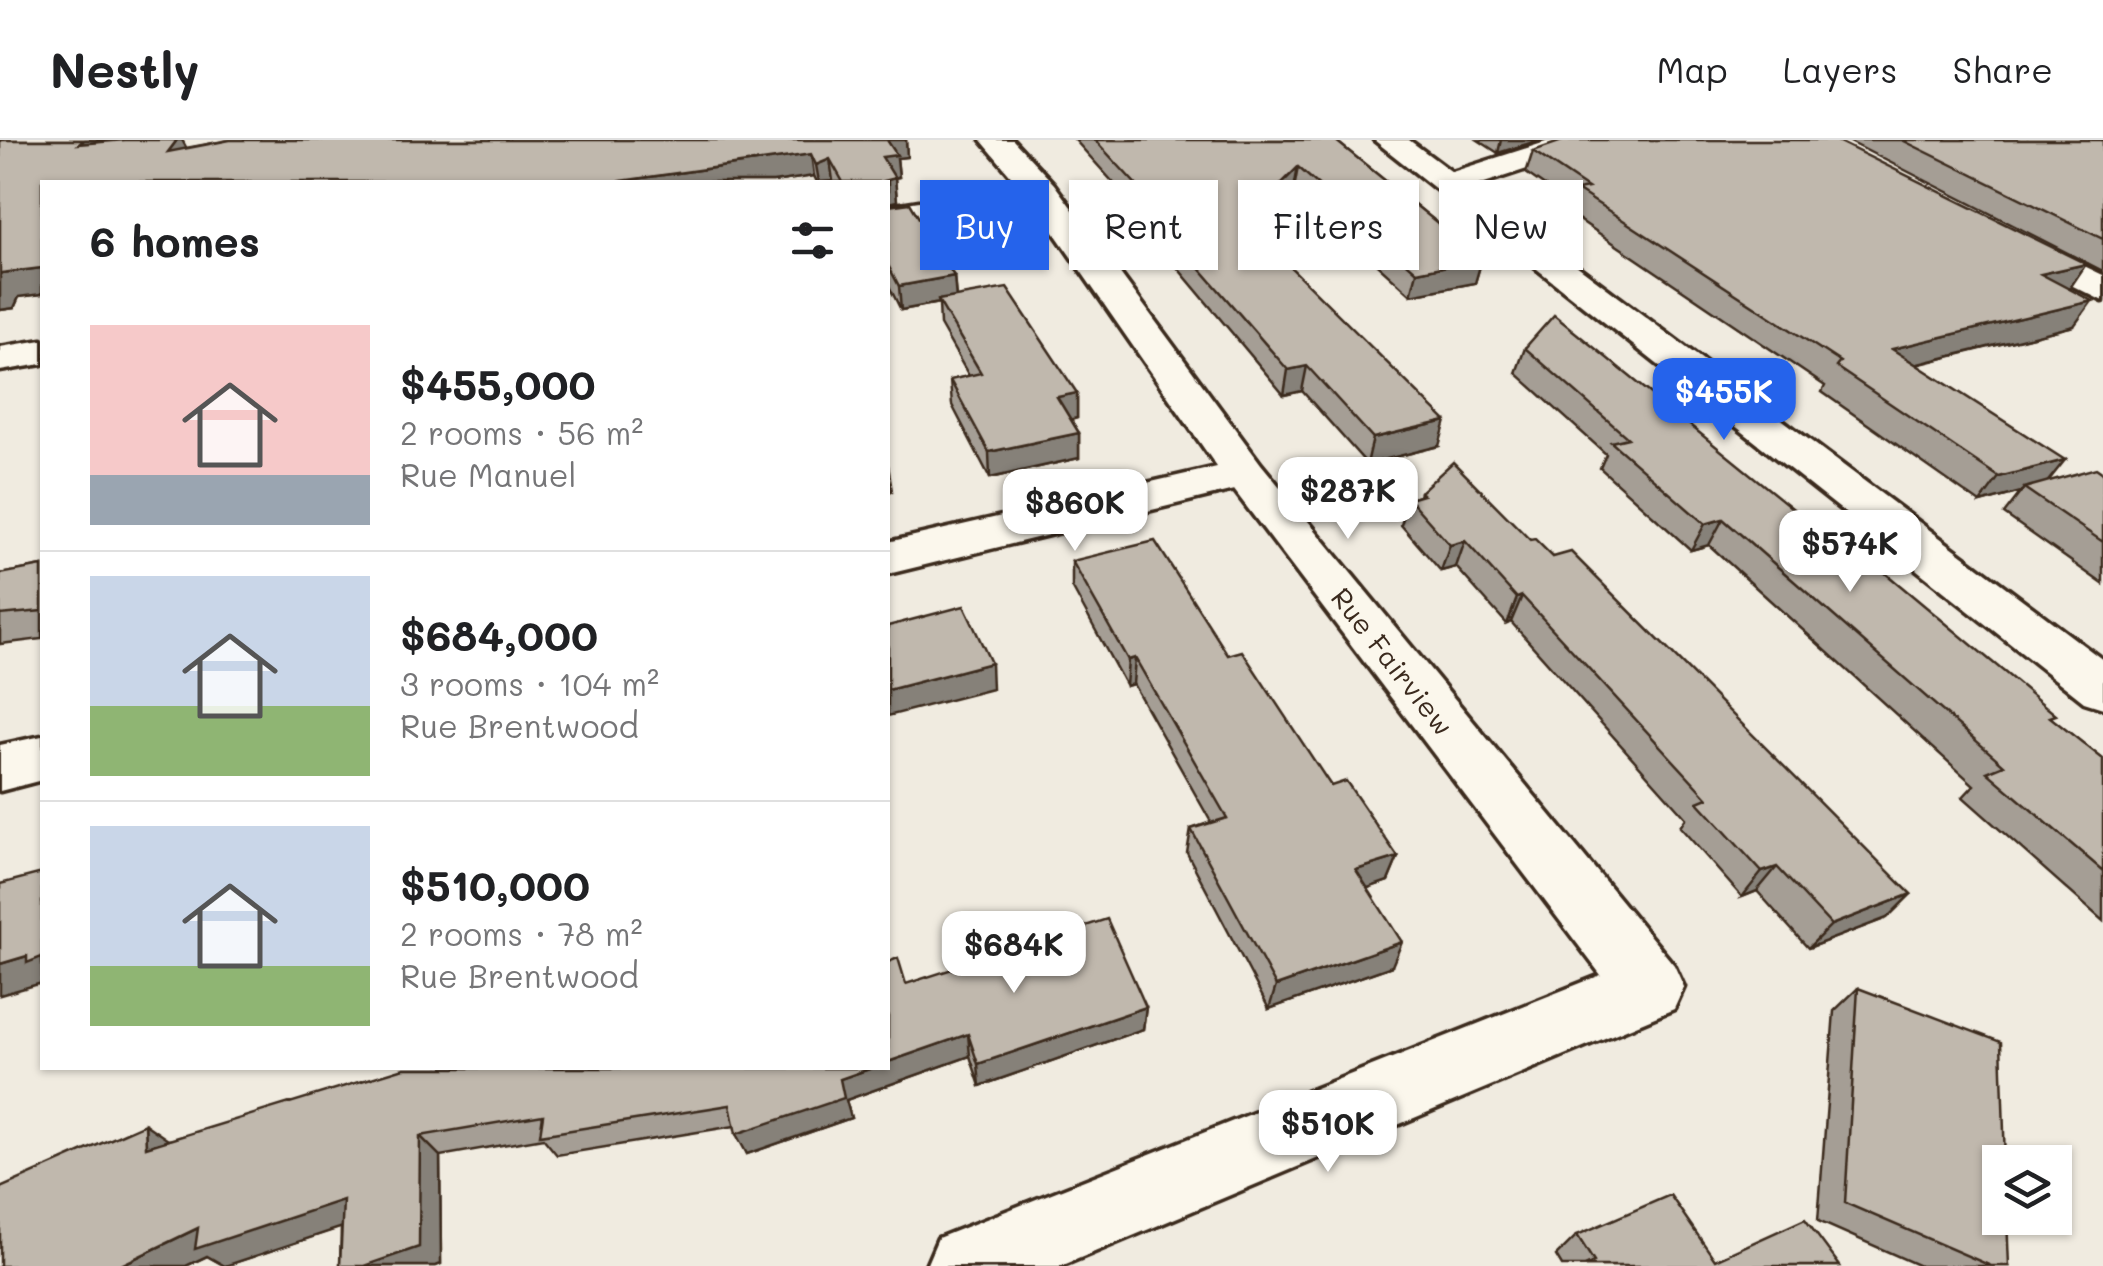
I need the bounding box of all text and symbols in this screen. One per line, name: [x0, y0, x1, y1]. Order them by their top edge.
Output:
text: Nestly: [50, 38, 200, 100]
text: Map: [1656, 46, 1728, 92]
text: Layers: [1783, 46, 1898, 92]
text: Share: [1953, 46, 2053, 92]
chip: Buy: [920, 180, 1049, 270]
chip: Rent: [1069, 180, 1218, 270]
chip: Filters: [1238, 180, 1419, 270]
chip: New: [1439, 180, 1583, 270]
text: 6 homes: [90, 213, 260, 268]
icon: filters: [785, 213, 840, 268]
text: $455,000: [400, 356, 596, 411]
pin: $455K: [1654, 358, 1794, 443]
icon: home: [170, 365, 290, 485]
text: $455K: [1675, 369, 1773, 411]
text: 2 rooms · 56 m²: [400, 411, 643, 453]
text: Rue Manuel: [400, 453, 577, 495]
pin: $287K: [1278, 457, 1418, 542]
text: $287K: [1300, 468, 1396, 510]
pin: $860K: [1005, 469, 1145, 554]
text: $860K: [1025, 480, 1125, 522]
pin: $574K: [1780, 510, 1920, 595]
text: $574K: [1801, 521, 1899, 563]
street label: Rue Fairview: [1324, 580, 1462, 742]
text: $684,000: [400, 607, 598, 662]
icon: home: [170, 616, 290, 736]
text: 3 rooms · 104 m²: [400, 662, 659, 704]
text: Rue Brentwood: [400, 704, 639, 746]
text: $510,000: [400, 857, 590, 912]
icon: home: [170, 866, 290, 986]
pin: $684K: [944, 911, 1084, 996]
text: 2 rooms · 78 m²: [400, 912, 643, 954]
text: $684K: [964, 922, 1064, 964]
text: Rue Brentwood: [400, 954, 639, 996]
pin: $510K: [1258, 1090, 1398, 1175]
text: $510K: [1281, 1101, 1375, 1143]
map controls: [1982, 1145, 2072, 1235]
button: layers: [1982, 1145, 2072, 1235]

